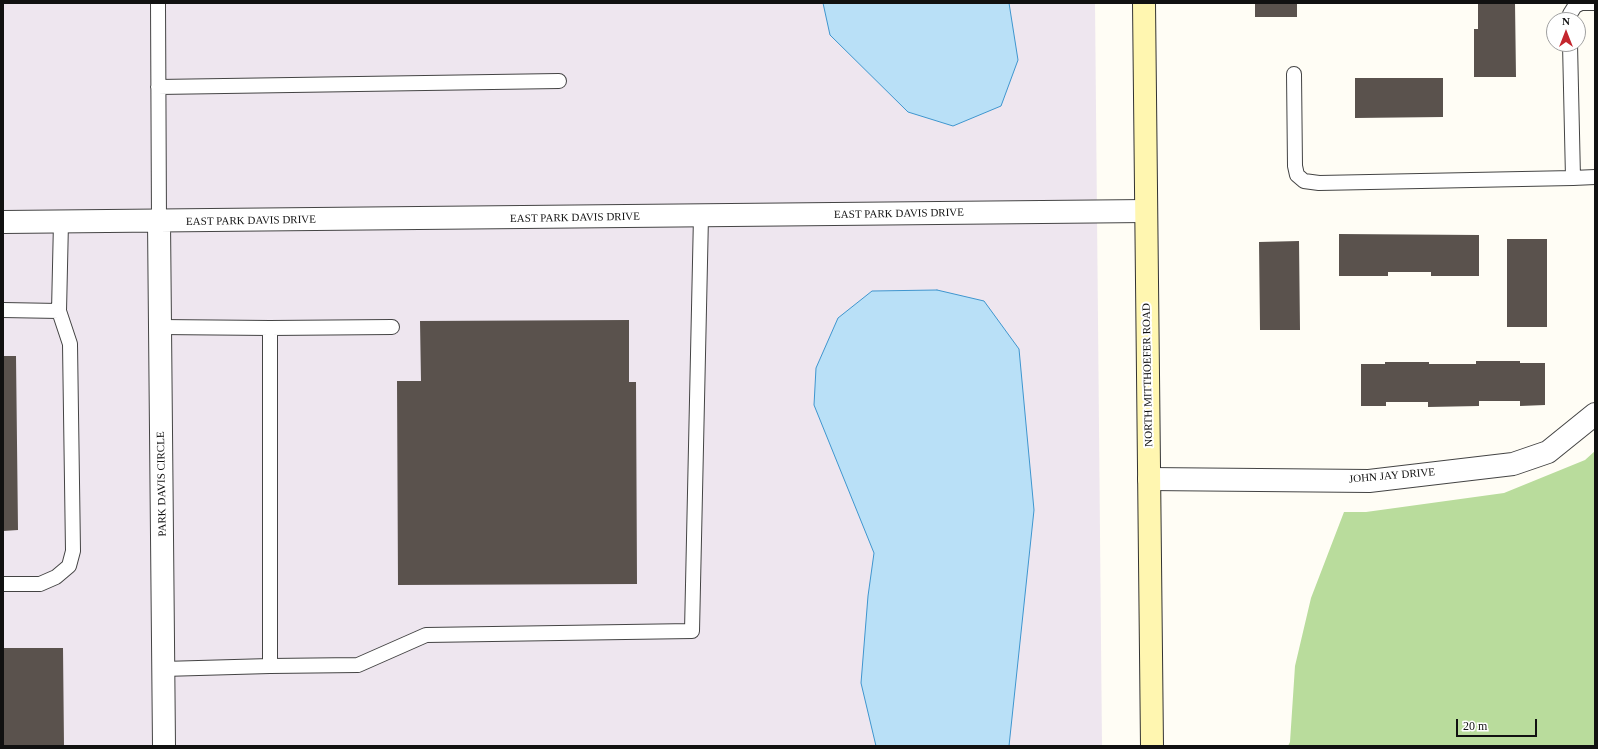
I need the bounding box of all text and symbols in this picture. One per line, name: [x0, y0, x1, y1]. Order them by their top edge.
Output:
north arrow: [1546, 12, 1586, 52]
text: N: [1562, 15, 1570, 27]
street label: EAST PARK DAVIS DRIVE: [834, 206, 964, 222]
street label: EAST PARK DAVIS DRIVE: [510, 210, 640, 226]
street label: EAST PARK DAVIS DRIVE: [186, 213, 316, 229]
street label: NORTH MITTHOEFER ROAD: [1140, 303, 1156, 447]
street label: PARK DAVIS CIRCLE: [154, 431, 170, 537]
street label: JOHN JAY DRIVE: [1348, 466, 1436, 486]
scale bar: [1458, 711, 1539, 737]
text: 20 m: [1463, 719, 1487, 733]

